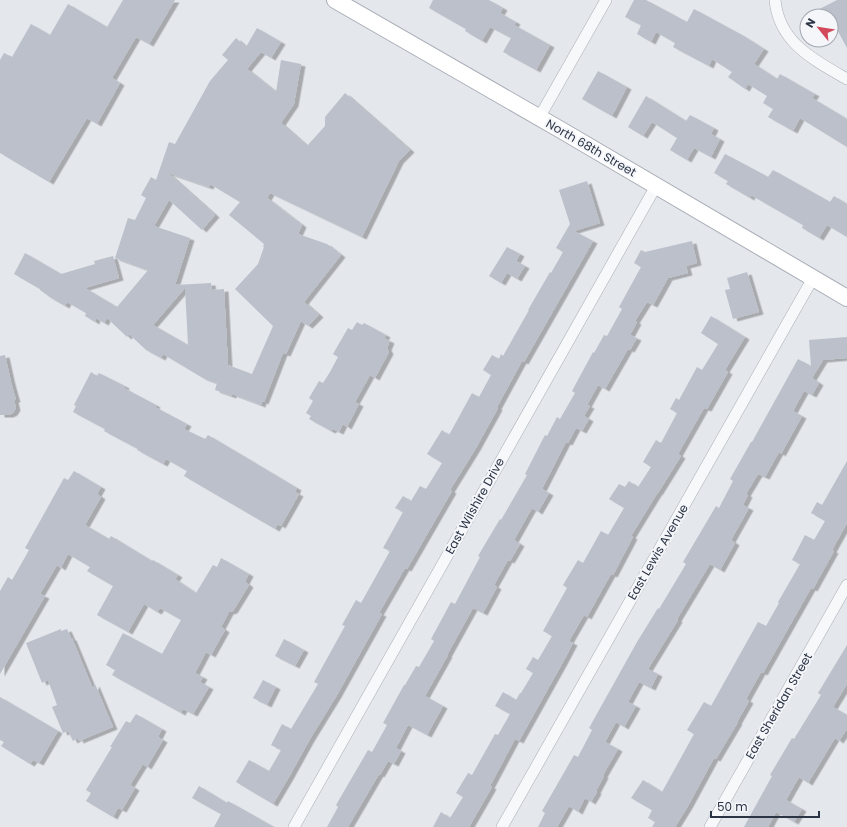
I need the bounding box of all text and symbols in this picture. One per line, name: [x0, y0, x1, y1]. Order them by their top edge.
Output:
north arrow: [799, 8, 839, 48]
text: N: [801, 15, 819, 31]
street label: North 68th Street: [543, 115, 639, 180]
street label: East Wilshire Drive: [441, 454, 508, 557]
street label: East Lewis Avenue: [623, 501, 692, 603]
street label: East Sheridan Street: [741, 650, 816, 762]
scale bar: [711, 793, 819, 819]
text: 50 m: [717, 798, 748, 815]

